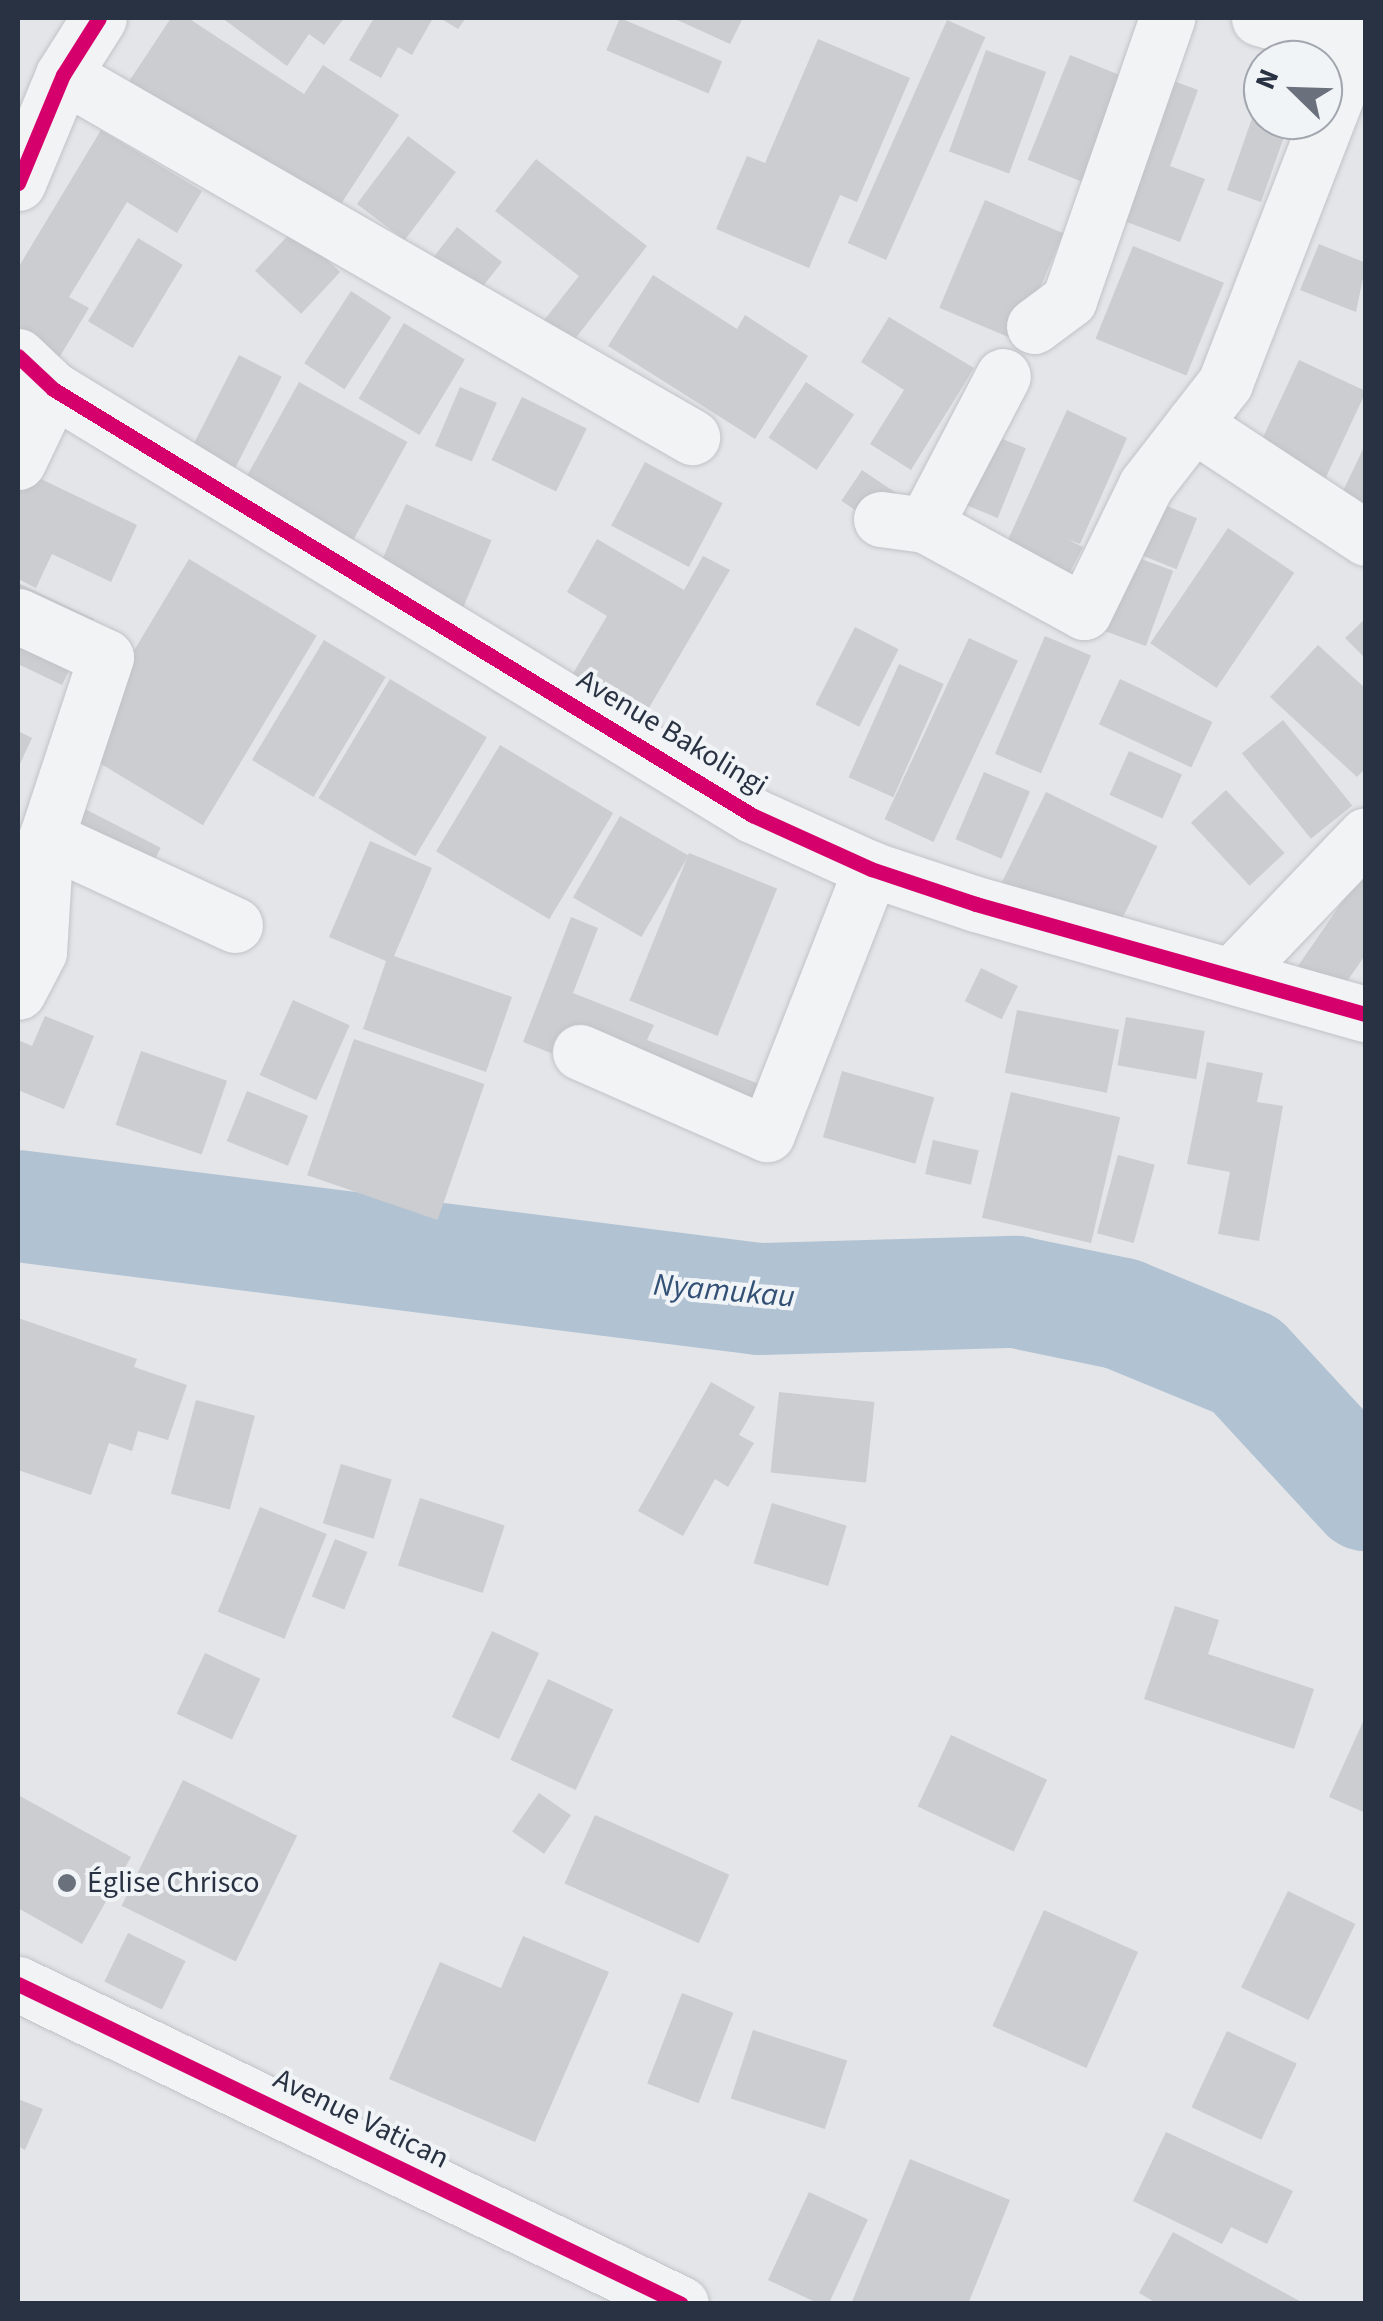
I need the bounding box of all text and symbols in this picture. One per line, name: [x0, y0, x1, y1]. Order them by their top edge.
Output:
north arrow: [1243, 40, 1343, 140]
text: N: [1245, 63, 1289, 95]
street label: Avenue Bakolingi: [570, 662, 774, 804]
water label: Nyamukau: [652, 1266, 796, 1316]
place label: Église Chrisco: [87, 1865, 260, 1901]
marker: Église Chrisco: [56, 1872, 78, 1894]
street label: Avenue Vatican: [268, 2061, 454, 2177]

